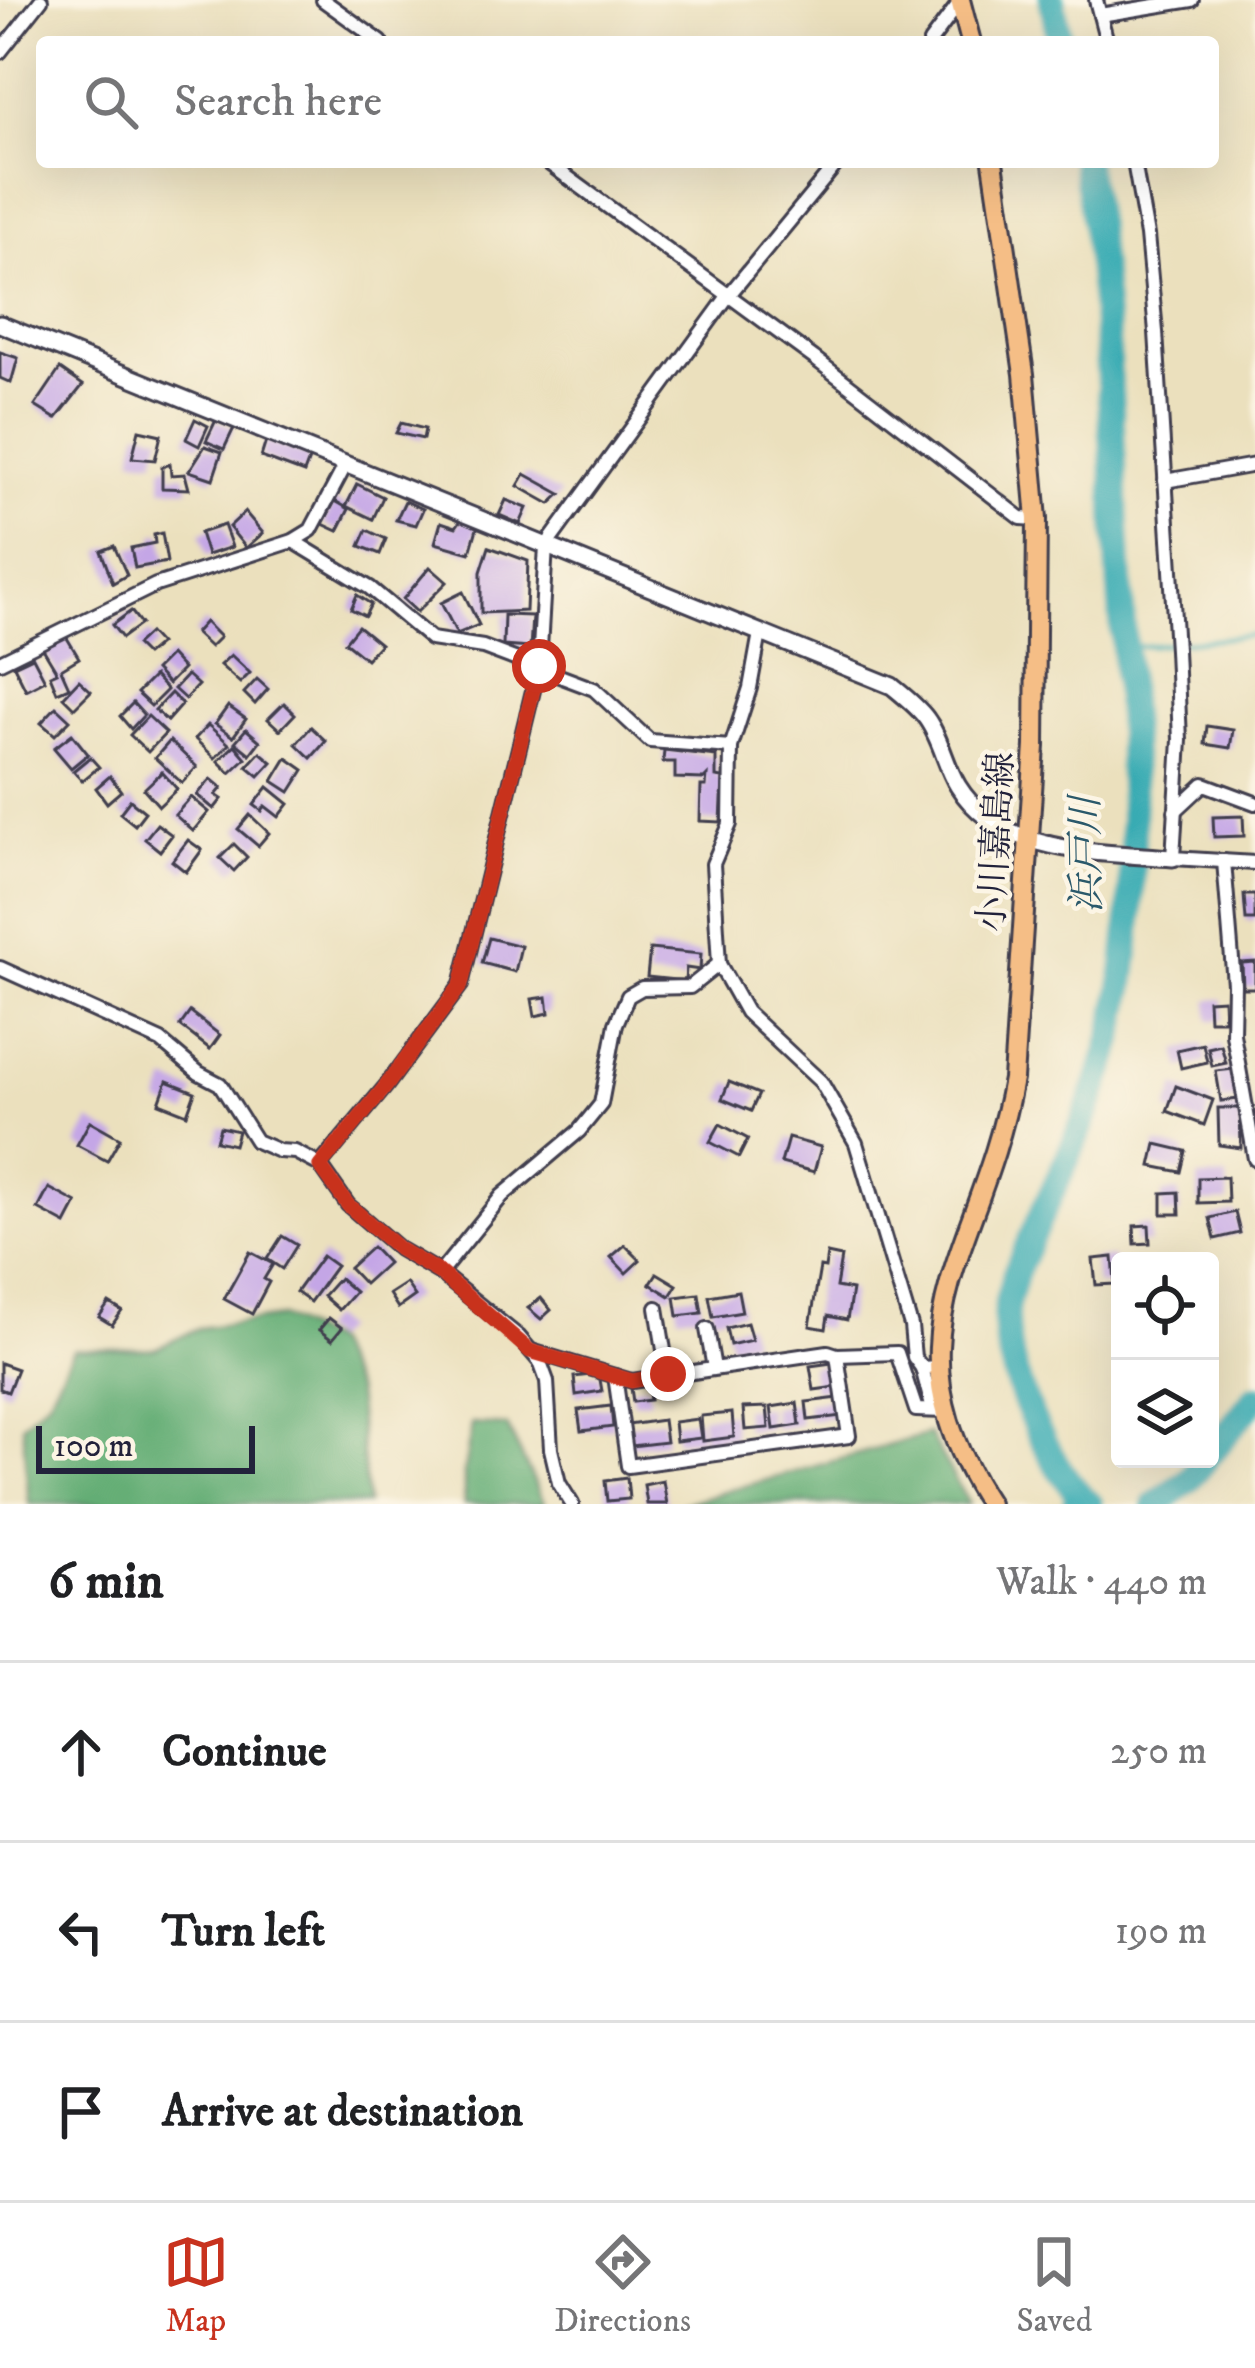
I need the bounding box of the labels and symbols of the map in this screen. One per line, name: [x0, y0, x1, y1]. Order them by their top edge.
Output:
route start: [512, 639, 566, 693]
street label: 小川嘉島線: [970, 751, 1024, 933]
water label: 浜戸川: [1061, 792, 1113, 914]
route end: [641, 1347, 695, 1401]
scale bar: [36, 1420, 255, 1473]

